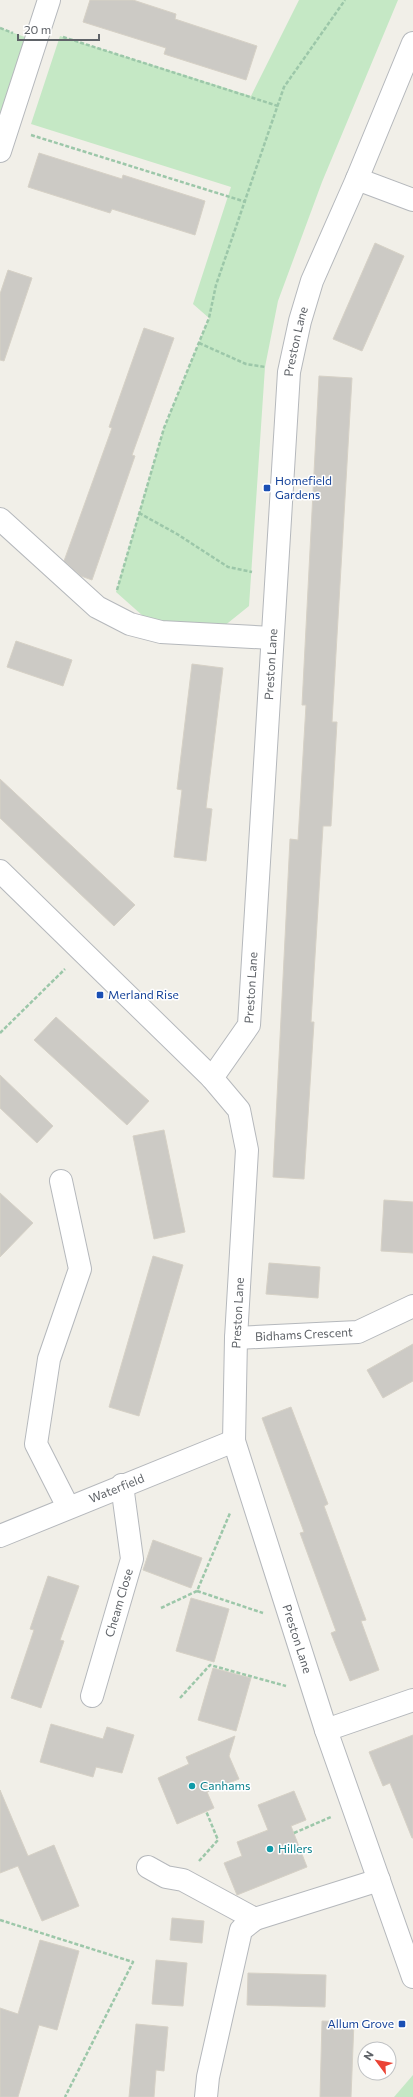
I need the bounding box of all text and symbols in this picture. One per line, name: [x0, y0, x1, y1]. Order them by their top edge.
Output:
scale bar: [18, 16, 99, 42]
text: 20 m: [24, 22, 51, 36]
street label: Preston Lane: [281, 305, 310, 377]
place label: Homefield Gardens: [275, 473, 332, 501]
marker: Homefield Gardens: [262, 483, 272, 493]
street label: Preston Lane: [261, 628, 279, 700]
street label: Preston Lane: [241, 952, 259, 1024]
place label: Merland Rise: [108, 987, 179, 1001]
marker: Merland Rise: [95, 990, 105, 1000]
street label: Preston Lane: [228, 1277, 246, 1349]
street label: Bidhams Crescent: [255, 1324, 353, 1343]
street label: Waterfield: [87, 1470, 146, 1505]
street label: Cheam Close: [102, 1567, 135, 1639]
street label: Preston Lane: [280, 1602, 315, 1675]
place label: Canhams: [200, 1778, 250, 1792]
marker: Canhams: [187, 1781, 197, 1791]
place label: Hillers: [278, 1841, 313, 1855]
marker: Hillers: [265, 1844, 275, 1854]
place label: Allum Grove: [328, 2016, 394, 2030]
marker: Allum Grove: [397, 2019, 407, 2029]
north arrow: [357, 2041, 397, 2081]
text: N: [360, 2048, 376, 2062]

